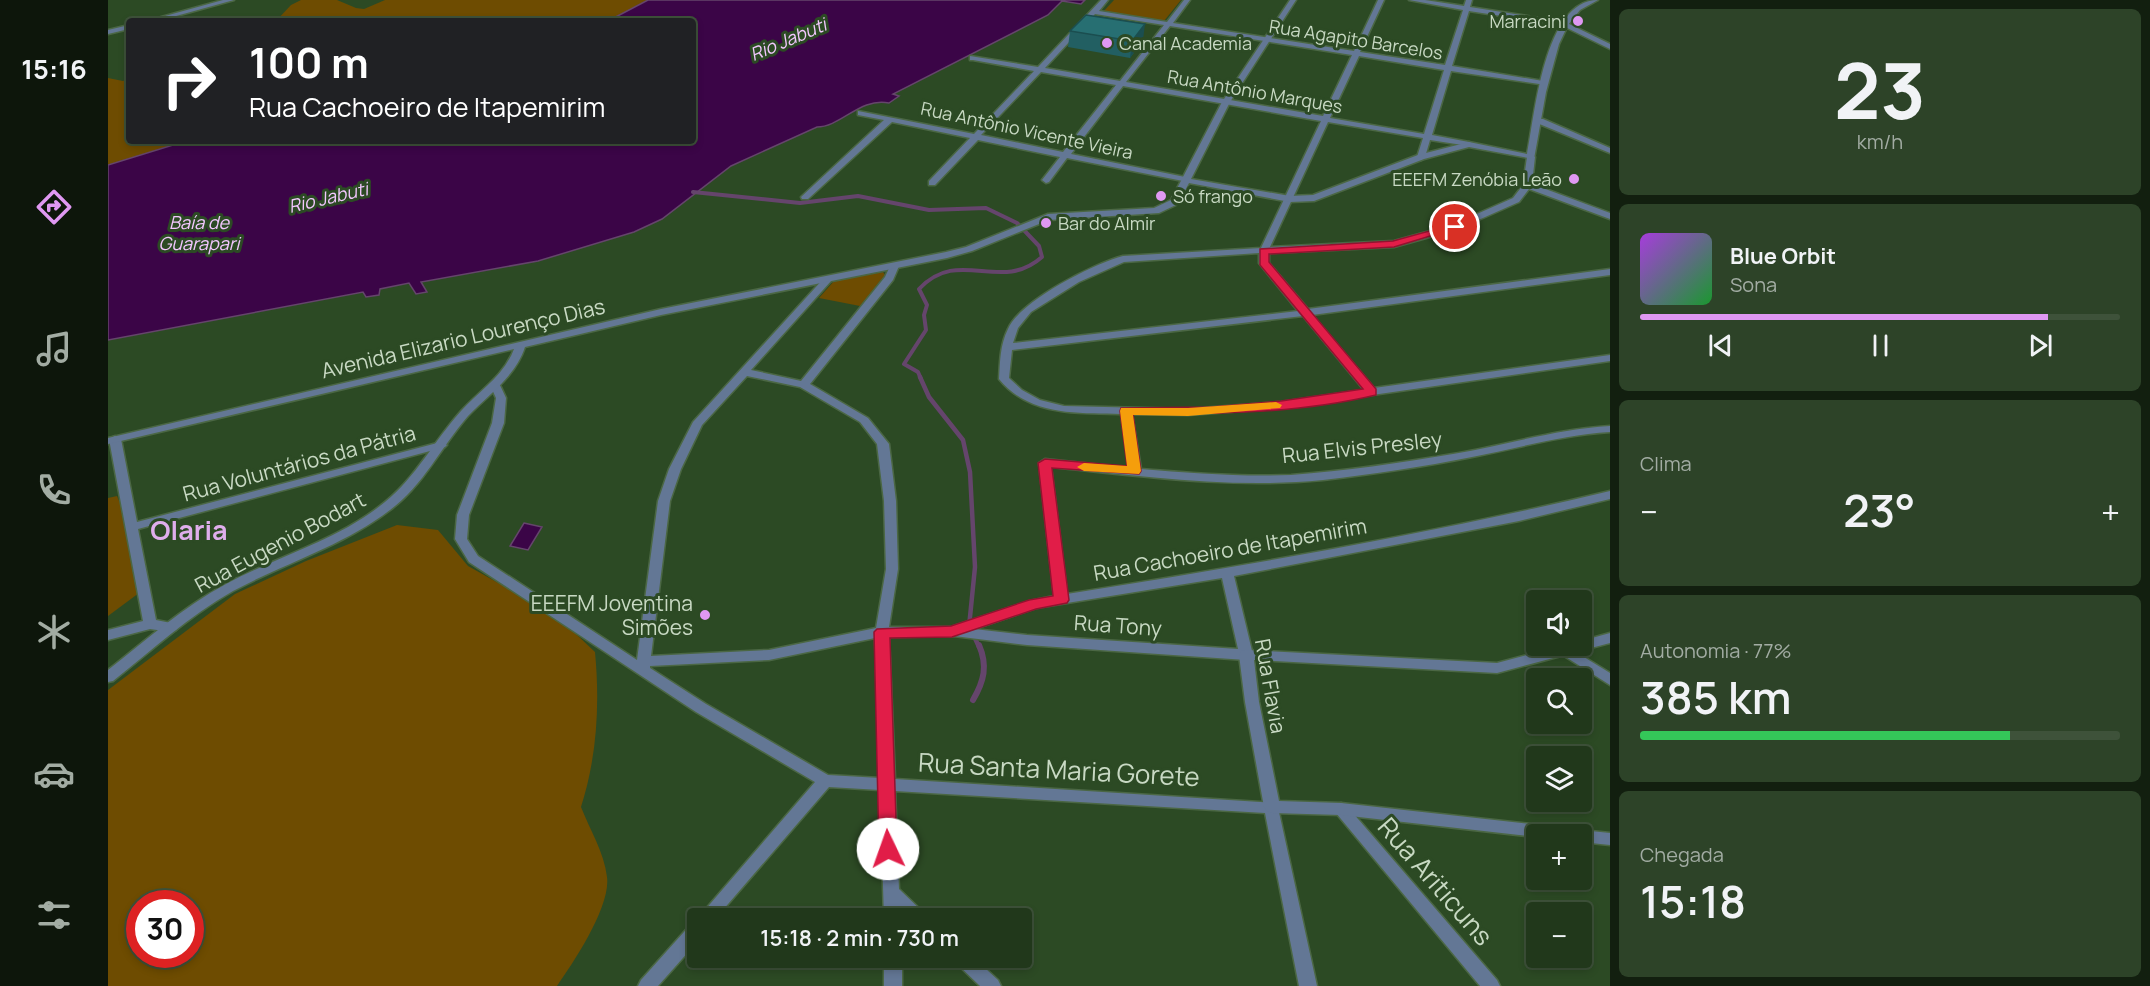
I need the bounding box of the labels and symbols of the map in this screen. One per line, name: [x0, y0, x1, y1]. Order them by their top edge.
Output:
place label: Marracini: [1489, 9, 1566, 33]
water label: Rio Jabuti: [746, 11, 832, 66]
street label: Rua Agapito Barcelos: [1267, 13, 1445, 65]
marker: Marracini: [1571, 14, 1585, 28]
place label: Canal Academia: [1119, 31, 1252, 55]
marker: Canal Academia: [1100, 36, 1114, 50]
street label: Rua Antônio Marques: [1166, 64, 1344, 118]
street label: Rua Antônio Vicente Vieira: [919, 96, 1135, 164]
place label: EEEFM Zenóbia Leão: [1392, 167, 1562, 191]
marker: EEEFM Zenóbia Leão: [1567, 172, 1581, 186]
water label: Rio Jabuti: [286, 176, 373, 218]
place label: Só frango: [1173, 184, 1253, 208]
marker: Só frango: [1154, 189, 1168, 203]
pin: [1429, 201, 1480, 252]
water label: Baía de Guarapari: [159, 210, 242, 255]
place label: Bar do Almir: [1058, 211, 1156, 235]
marker: Bar do Almir: [1039, 216, 1053, 230]
street label: Avenida Elizario Lourenço Dias: [318, 292, 608, 384]
street label: Rua Voluntários da Pátria: [179, 418, 419, 508]
street label: Rua Elvis Presley: [1281, 425, 1443, 469]
street label: Rua Eugenio Bodart: [190, 485, 370, 599]
district label: Olaria: [150, 511, 228, 548]
street label: Rua Cachoeiro de Itapemirim: [1091, 511, 1369, 587]
place label: EEEFM Joventina Simões: [531, 589, 693, 641]
marker: EEEFM Joventina Simões: [698, 608, 712, 622]
street label: Rua Tony: [1073, 608, 1163, 642]
street label: Rua Flavia: [1249, 637, 1293, 735]
street label: Rua Santa Maria Gorete: [917, 744, 1201, 794]
street label: Rua Ariticuns: [1370, 809, 1502, 953]
position arrow: [856, 817, 920, 881]
speed limit sign: 30: [126, 890, 204, 968]

